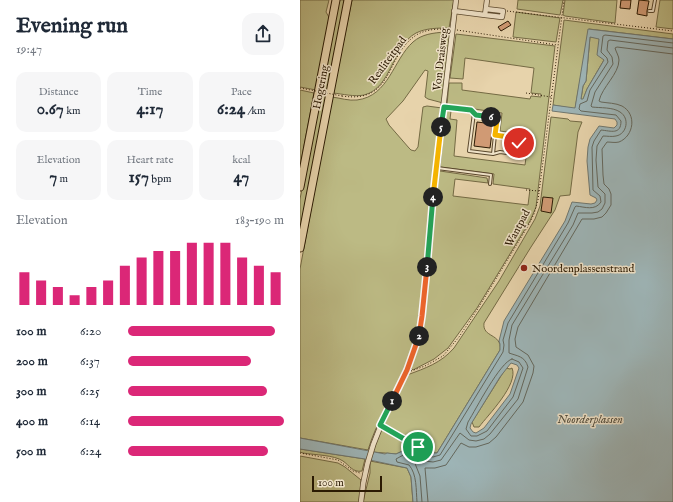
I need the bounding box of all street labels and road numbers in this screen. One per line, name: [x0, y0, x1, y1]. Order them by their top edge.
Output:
street label: Von Draisweg: [430, 26, 452, 92]
street label: Realiteitpad: [366, 34, 410, 87]
street label: Hogering: [310, 63, 332, 111]
street label: Wantpad: [502, 207, 534, 250]

